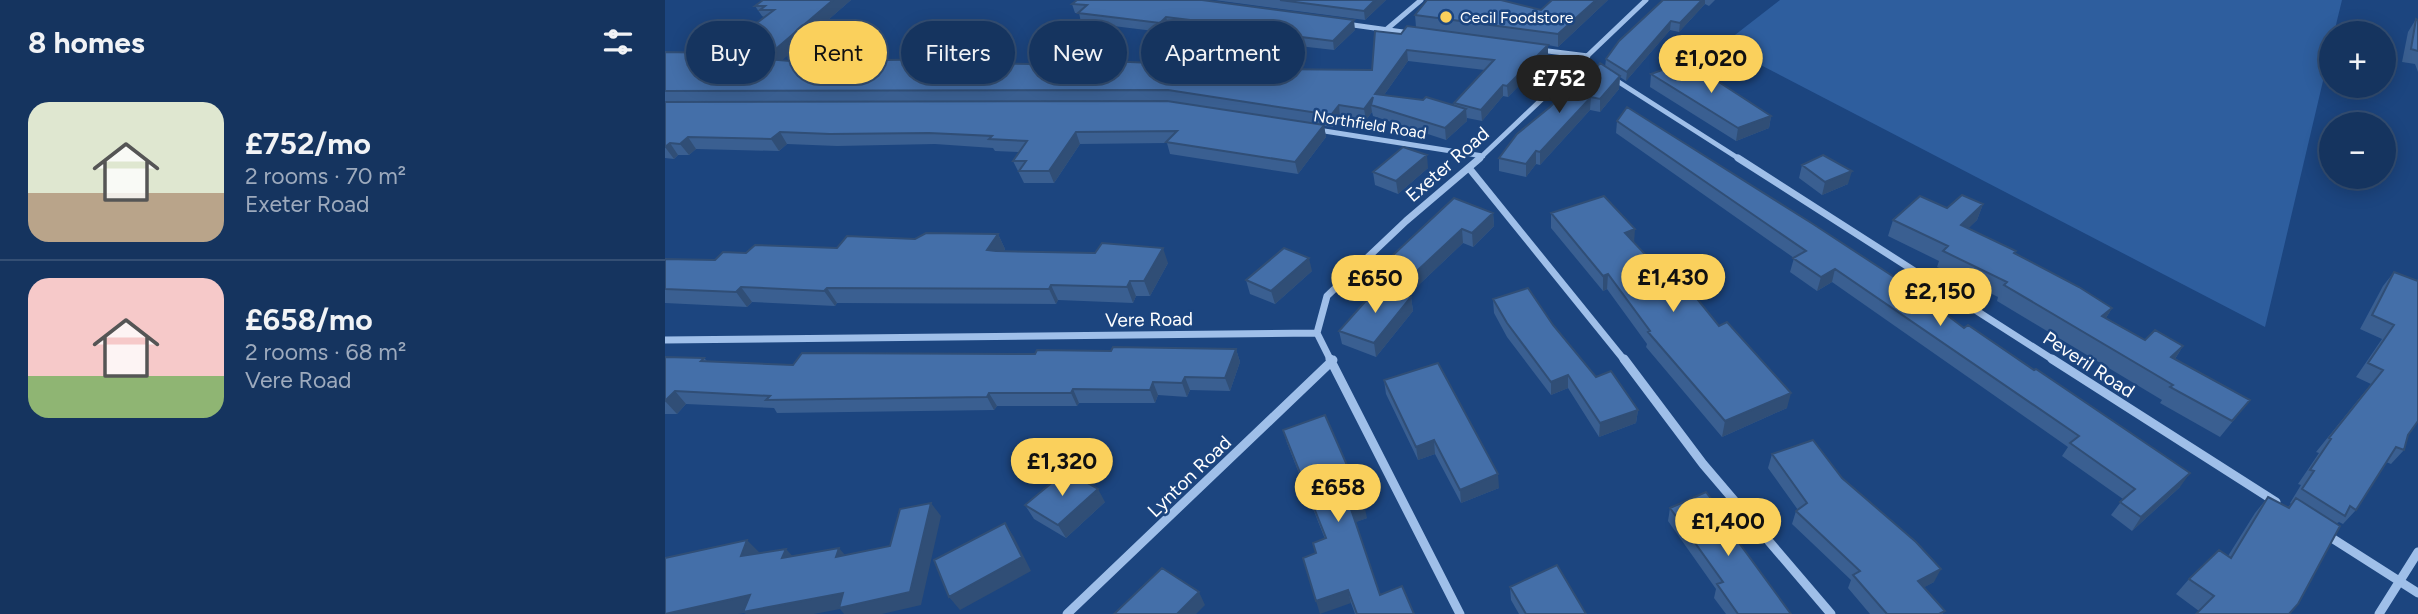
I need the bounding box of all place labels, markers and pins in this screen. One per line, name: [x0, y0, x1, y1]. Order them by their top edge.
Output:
place label: Cecil Foodstore: [1460, 8, 1574, 27]
marker: Cecil Foodstore: [1438, 9, 1454, 25]
pin: £1,020: [1654, 36, 1768, 95]
pin: £752: [1518, 55, 1600, 115]
pin: £1,430: [1616, 254, 1730, 314]
pin: £650: [1334, 256, 1416, 315]
pin: £2,150: [1883, 268, 1997, 328]
pin: £1,320: [1005, 438, 1119, 498]
pin: £658: [1297, 464, 1379, 524]
pin: £1,400: [1671, 498, 1785, 558]

